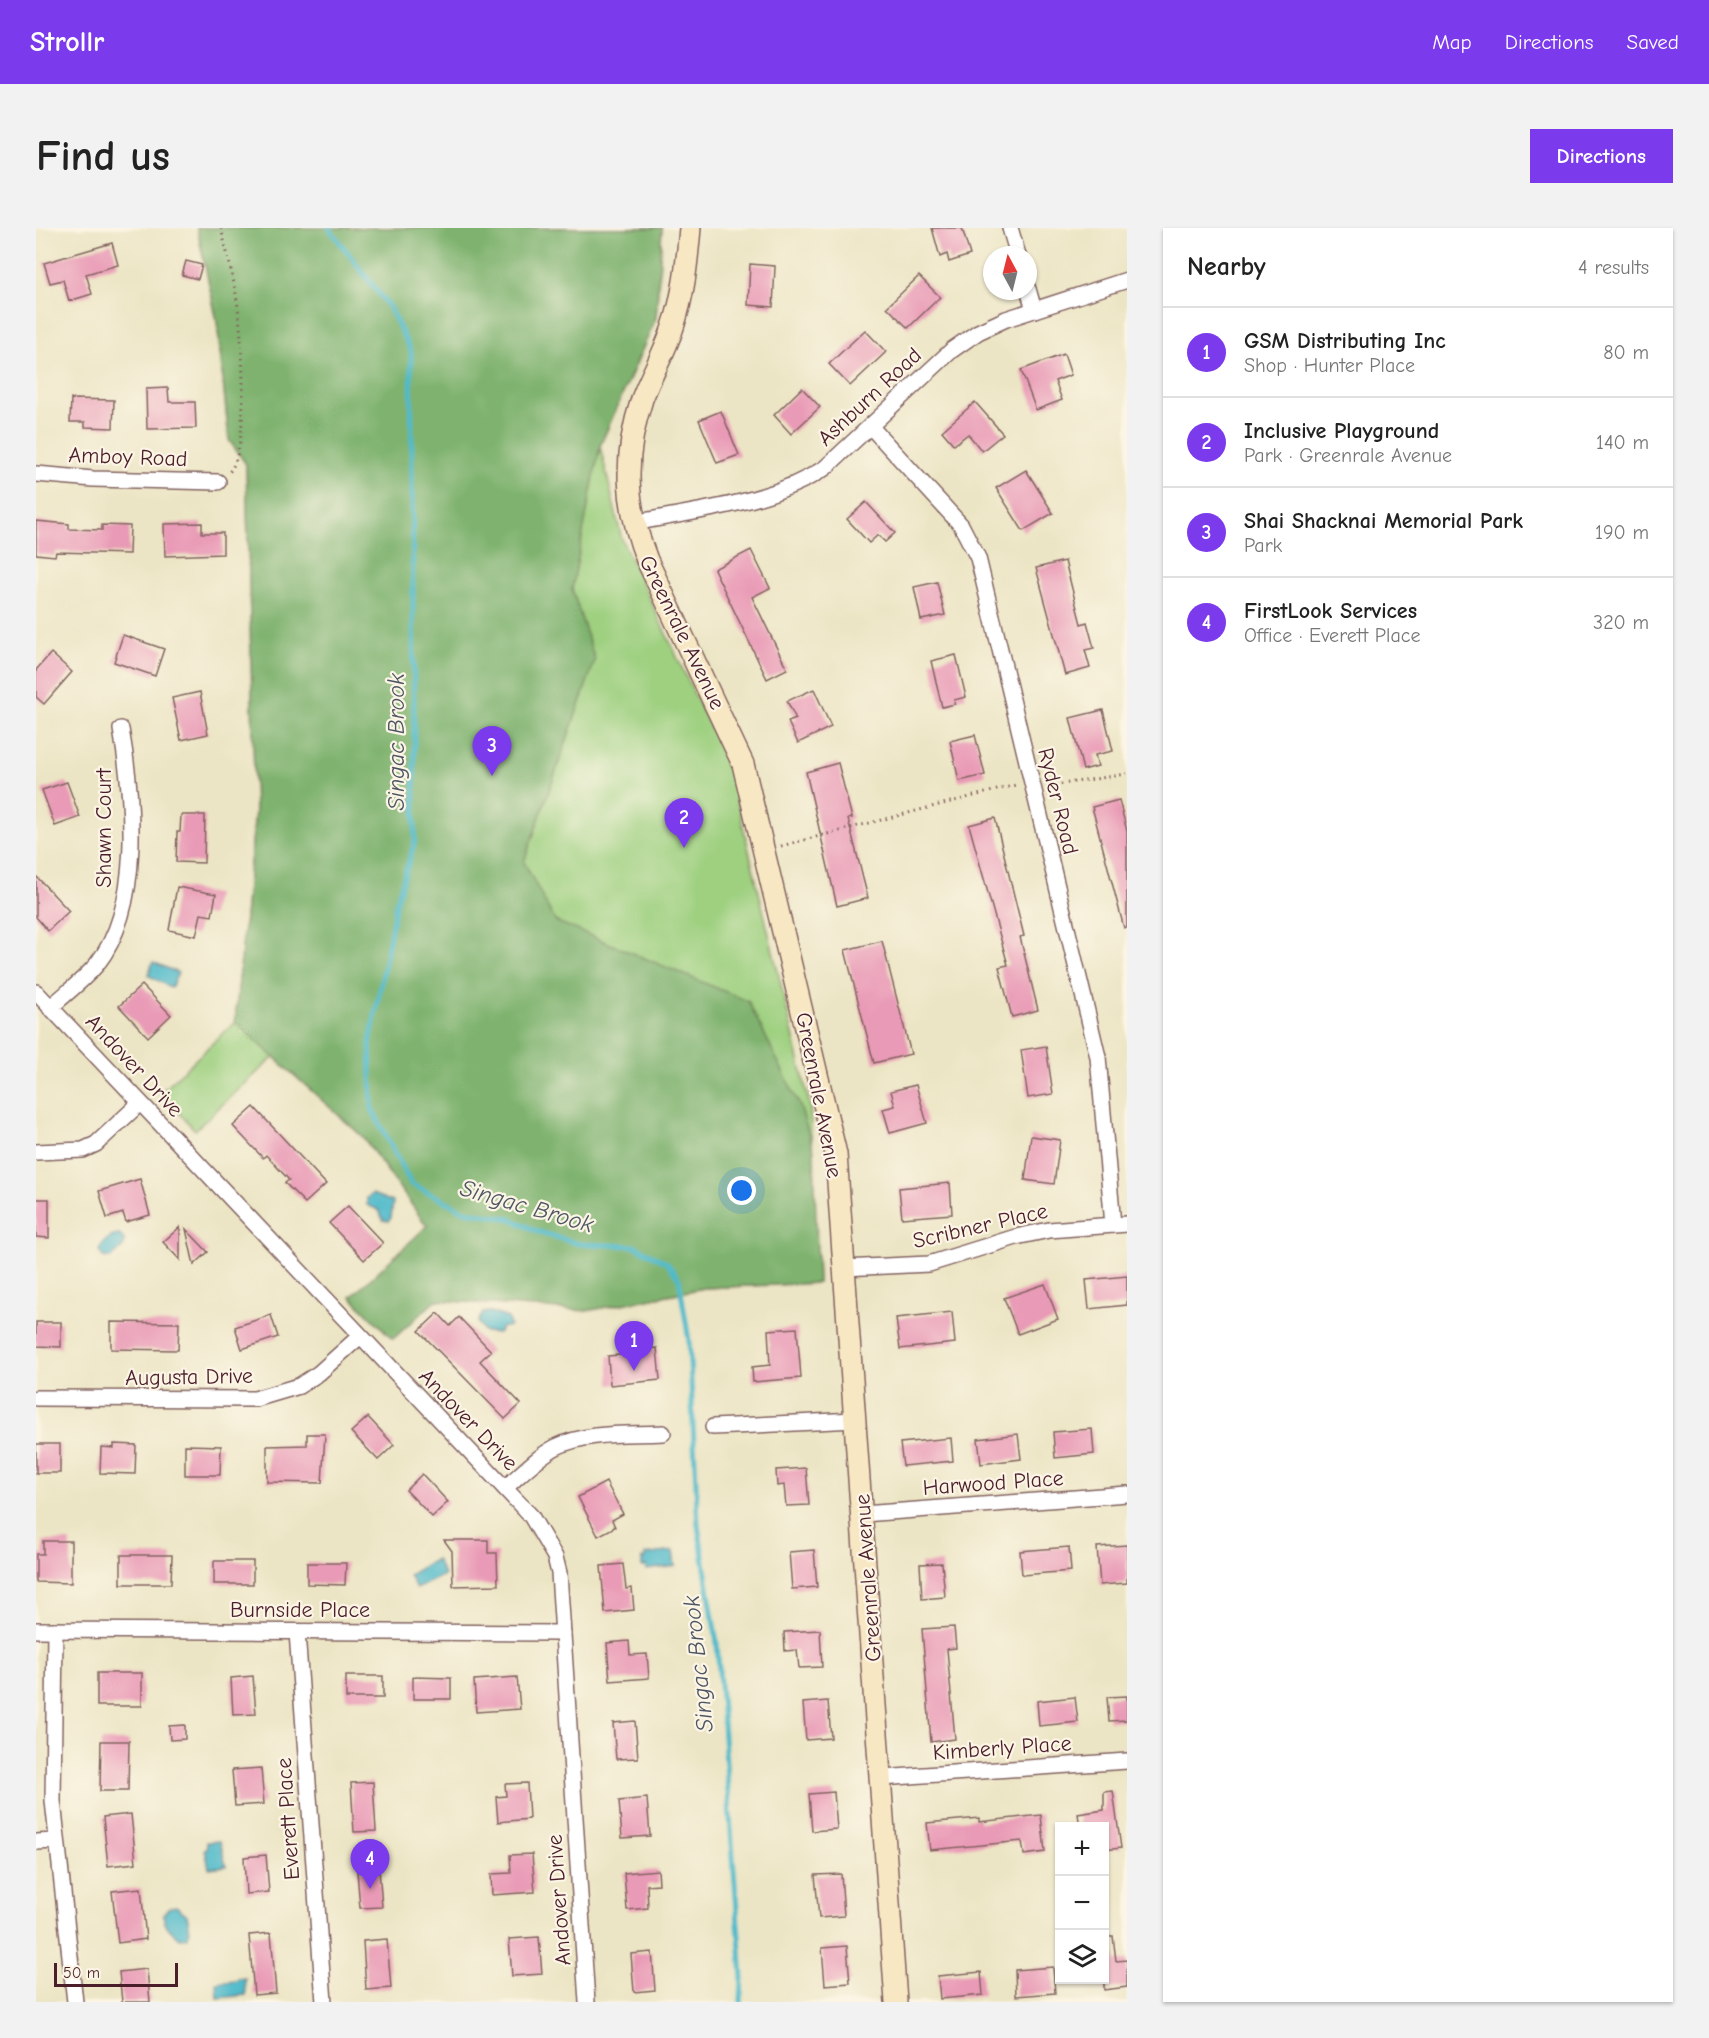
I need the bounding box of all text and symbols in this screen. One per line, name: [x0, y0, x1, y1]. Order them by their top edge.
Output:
text: Strollr: [30, 26, 104, 58]
text: Map: [1432, 30, 1472, 54]
text: Directions: [1505, 30, 1594, 54]
text: Saved: [1627, 30, 1679, 54]
button: Directions: [1530, 129, 1673, 183]
text: Find us: [36, 132, 170, 181]
north arrow: [983, 246, 1037, 300]
text: Nearby: [1187, 252, 1266, 282]
text: 4 results: [1578, 256, 1649, 279]
text: GSM Distributing Inc: [1244, 328, 1445, 354]
text: 1: [1203, 341, 1210, 364]
text: 80 m: [1603, 341, 1649, 364]
street label: Ashburn Road: [812, 342, 927, 451]
text: Shop · Hunter Place: [1244, 354, 1415, 377]
text: Inclusive Playground: [1244, 418, 1439, 444]
text: 2: [1202, 431, 1211, 454]
text: 140 m: [1596, 431, 1649, 454]
street label: Amboy Road: [68, 442, 188, 472]
text: Park · Greenrale Avenue: [1244, 444, 1452, 467]
text: Shai Shacknai Memorial Park: [1244, 508, 1523, 534]
text: 3: [1202, 521, 1211, 544]
text: 190 m: [1595, 521, 1649, 544]
text: Park: [1244, 534, 1282, 557]
street label: Greenrale Avenue: [634, 551, 731, 714]
text: FirstLook Services: [1244, 598, 1417, 624]
text: 4: [1202, 611, 1211, 634]
text: 320 m: [1593, 611, 1649, 634]
text: Office · Everett Place: [1244, 624, 1420, 647]
water label: Singac Brook: [382, 673, 410, 811]
pin: 3: [472, 726, 512, 776]
street label: Ryder Road: [1032, 745, 1084, 857]
street label: Shawn Court: [91, 768, 117, 888]
pin: 2: [664, 798, 704, 848]
street label: Andover Drive: [80, 1009, 189, 1123]
street label: Greenrale Avenue: [790, 1010, 848, 1180]
water label: Singac Brook: [457, 1174, 597, 1238]
your location: [727, 1176, 756, 1205]
street label: Scribner Place: [910, 1198, 1050, 1254]
pin: 1: [614, 1322, 654, 1371]
street label: Augusta Drive: [125, 1363, 253, 1391]
street label: Andover Drive: [413, 1363, 523, 1476]
street label: Harwood Place: [922, 1465, 1064, 1501]
street label: Greenrale Avenue: [849, 1493, 887, 1663]
water label: Singac Brook: [677, 1594, 719, 1734]
street label: Burnside Place: [230, 1597, 370, 1623]
street label: Kimberly Place: [932, 1730, 1072, 1766]
street label: Everett Place: [271, 1757, 305, 1881]
map controls: [1055, 1822, 1109, 1984]
button: +: [1055, 1822, 1109, 1876]
street label: Andover Drive: [541, 1834, 577, 1966]
pin: 4: [350, 1840, 390, 1889]
button: −: [1055, 1876, 1109, 1930]
button: layers: [1055, 1930, 1109, 1984]
scale bar: [54, 1960, 178, 1988]
text: 50 m: [63, 1964, 100, 1982]

